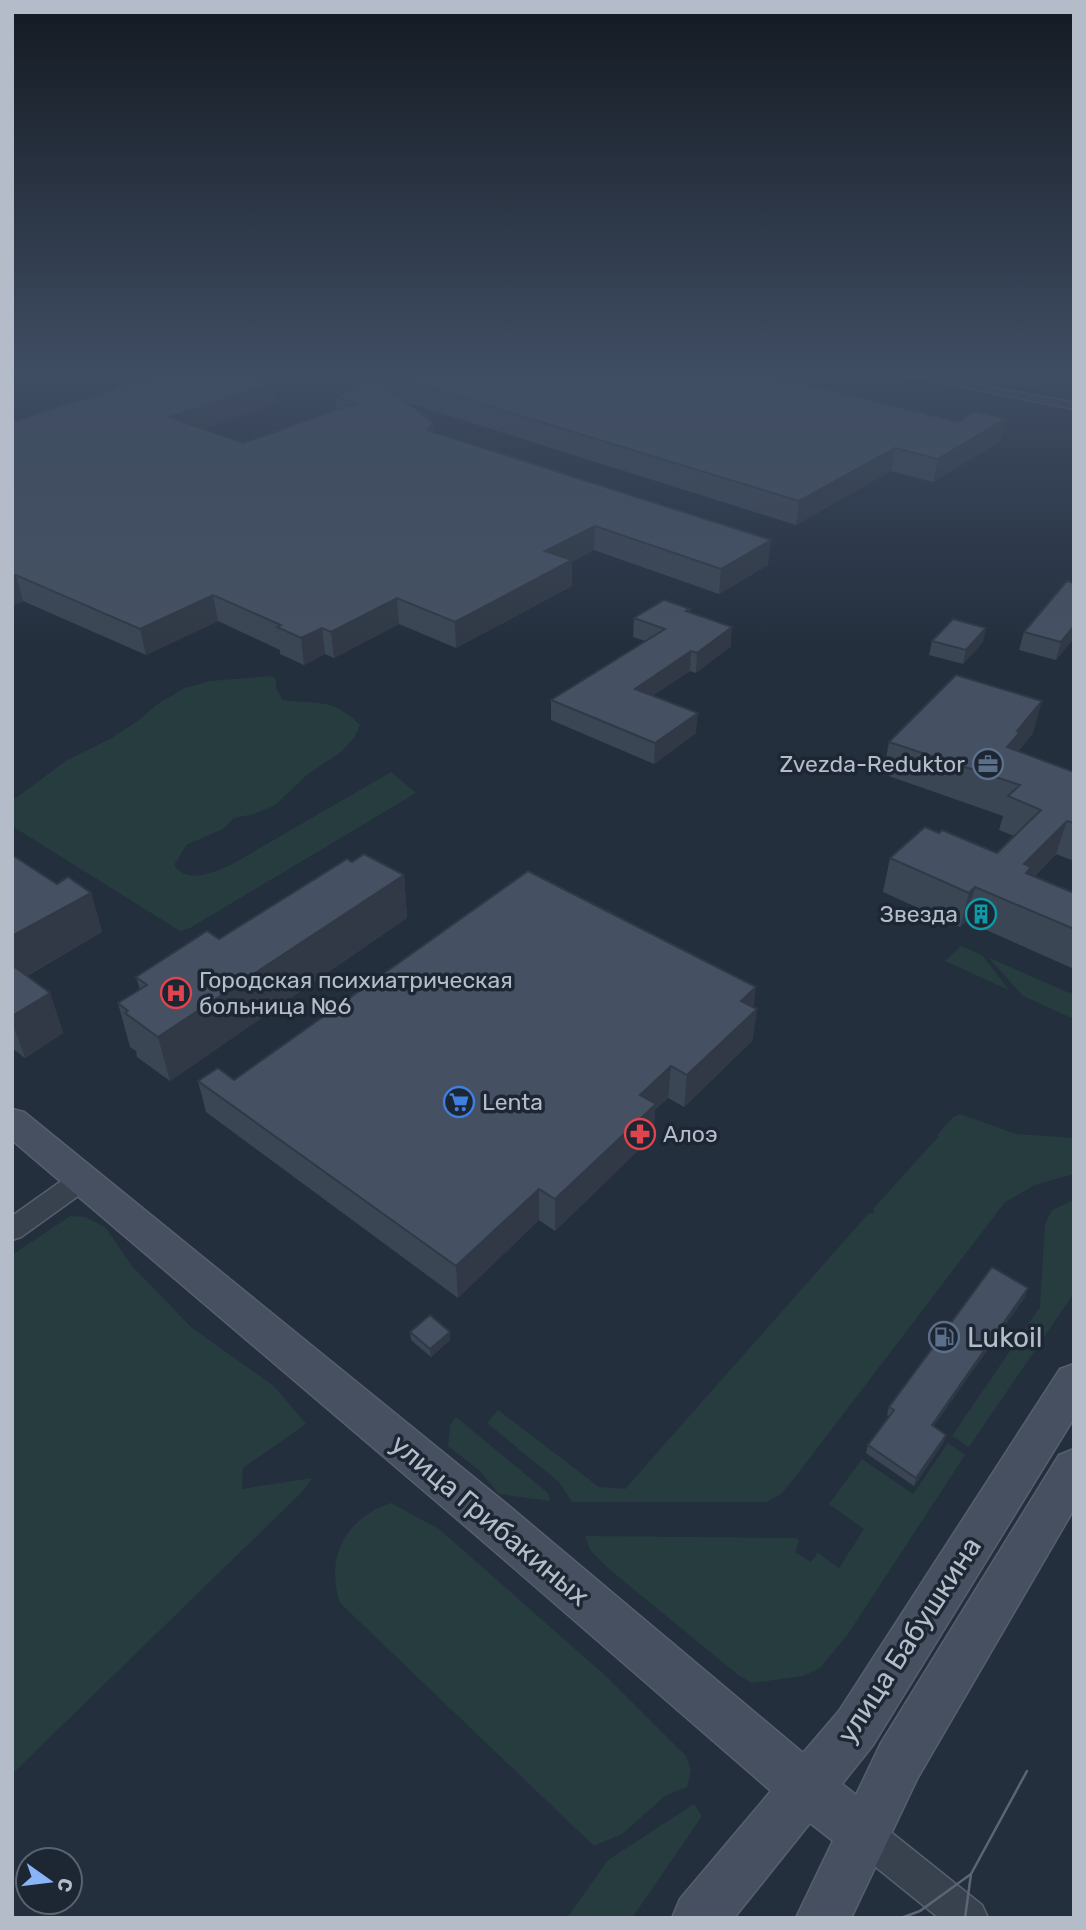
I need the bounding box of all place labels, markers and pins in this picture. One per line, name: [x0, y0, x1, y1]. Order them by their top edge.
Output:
office icon: Zvezda-Reduktor: [971, 747, 1005, 781]
place label: Zvezda-Reduktor: [780, 750, 965, 778]
building icon: Звезда: [964, 897, 998, 931]
place label: Звезда: [880, 900, 958, 928]
place label: Городская психиатрическая больница №6: [199, 966, 513, 1020]
hospital icon: Городская психиатрическая больница №6: [159, 976, 193, 1010]
supermarket icon: Lenta: [442, 1085, 476, 1119]
place label: Lenta: [482, 1088, 543, 1116]
pharmacy icon: Алоэ: [623, 1117, 657, 1151]
place label: Алоэ: [663, 1120, 718, 1148]
fuel station icon: Lukoil: [927, 1320, 961, 1354]
place label: Lukoil: [967, 1321, 1043, 1354]

